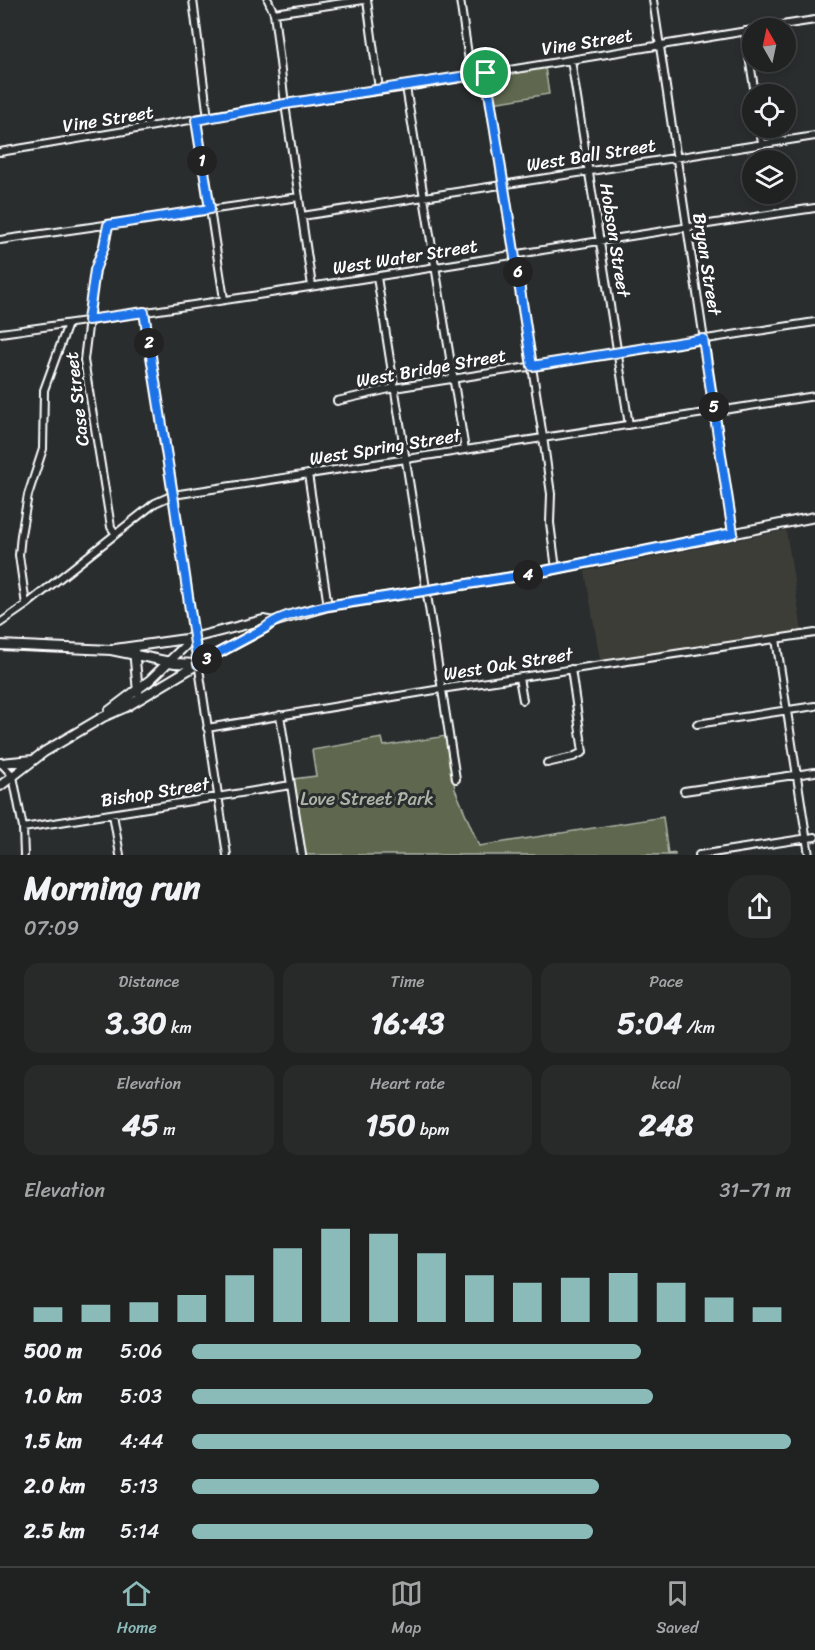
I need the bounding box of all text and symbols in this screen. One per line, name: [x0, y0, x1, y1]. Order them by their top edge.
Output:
north arrow: [742, 18, 796, 72]
map controls: [742, 18, 796, 204]
street label: Vine Street: [539, 19, 635, 65]
pin: [460, 47, 511, 98]
icon: arrive: [469, 56, 502, 89]
button: locate: [742, 84, 796, 138]
street label: Vine Street: [60, 96, 156, 142]
street label: West Ball Street: [524, 129, 658, 181]
pin: 1: [187, 146, 217, 176]
text: 1: [199, 146, 205, 175]
button: layers: [742, 150, 796, 204]
street label: Hobson Street: [590, 181, 640, 300]
street label: Bryan Street: [683, 210, 731, 318]
street label: West Water Street: [330, 230, 480, 284]
pin: 6: [503, 257, 533, 287]
text: 6: [513, 257, 523, 286]
pin: 2: [134, 328, 164, 358]
text: 2: [144, 328, 154, 357]
street label: West Bridge Street: [353, 339, 509, 397]
street label: Case Street: [55, 350, 99, 448]
pin: 5: [699, 392, 729, 422]
text: 5: [709, 392, 719, 421]
street label: West Spring Street: [307, 419, 464, 475]
pin: 4: [513, 560, 543, 590]
text: 4: [523, 560, 533, 589]
street label: West Oak Street: [441, 638, 576, 690]
pin: 3: [192, 644, 222, 674]
text: 3: [203, 644, 211, 673]
street label: Bishop Street: [99, 768, 212, 816]
park label: Love Street Park: [300, 783, 434, 815]
text: Morning run: [24, 859, 200, 917]
button: share: [728, 875, 791, 938]
text: 07:09: [24, 911, 79, 946]
text: Distance: [118, 967, 179, 996]
text: Time: [391, 967, 424, 996]
text: Pace: [649, 967, 683, 996]
text: 3.30: [106, 996, 167, 1050]
text: 16:43: [370, 996, 445, 1050]
text: 5:04: [617, 996, 682, 1050]
text: km: [167, 1013, 192, 1042]
text: /km: [682, 1013, 715, 1042]
text: Elevation: [116, 1069, 181, 1098]
text: Heart rate: [370, 1069, 445, 1098]
text: kcal: [652, 1069, 681, 1098]
text: 45: [122, 1098, 159, 1152]
text: 150: [366, 1098, 416, 1152]
text: 248: [639, 1098, 693, 1152]
text: m: [159, 1115, 176, 1144]
text: bpm: [416, 1115, 449, 1144]
text: Elevation: [24, 1173, 105, 1208]
text: 31–71 m: [720, 1173, 791, 1208]
text: 500 m: [24, 1334, 82, 1369]
text: 5:06: [120, 1334, 162, 1369]
text: 1.0 km: [24, 1379, 82, 1414]
text: 5:03: [120, 1379, 162, 1414]
text: 1.5 km: [24, 1424, 82, 1459]
text: 4:44: [120, 1424, 164, 1459]
text: 2.0 km: [24, 1469, 85, 1504]
text: 5:13: [120, 1469, 158, 1504]
text: 2.5 km: [24, 1514, 85, 1549]
text: 5:14: [120, 1514, 159, 1549]
tab: Home: [117, 1577, 157, 1642]
tab: Map: [390, 1577, 423, 1642]
tab: Saved: [656, 1577, 698, 1642]

